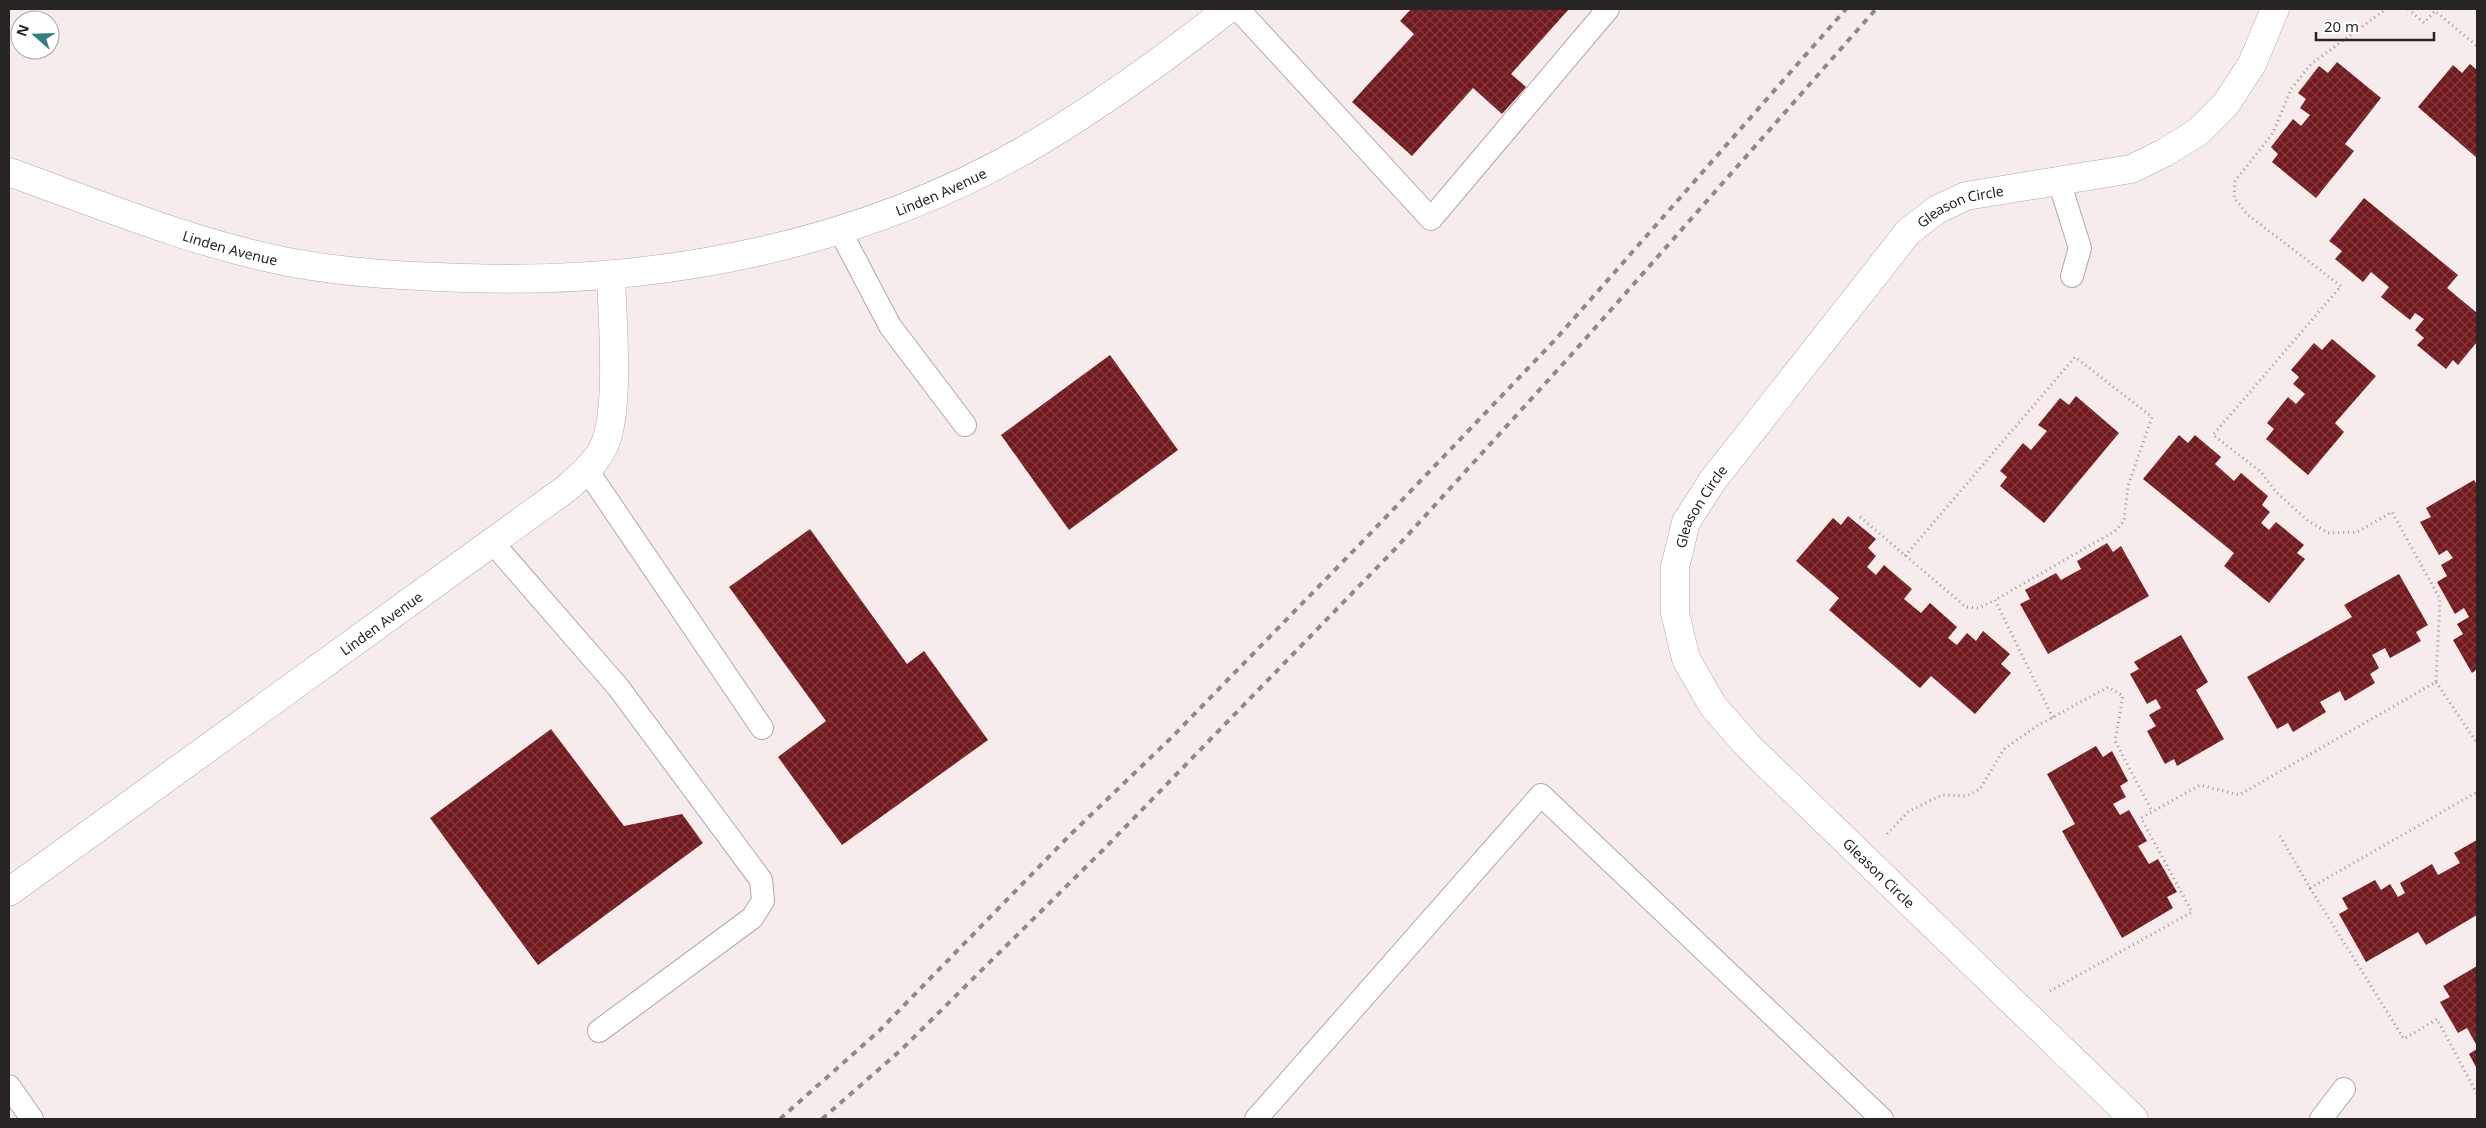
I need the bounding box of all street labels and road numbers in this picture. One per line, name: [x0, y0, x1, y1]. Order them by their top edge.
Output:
street label: Linden Avenue: [892, 163, 989, 220]
street label: Gleason Circle: [1913, 180, 2005, 231]
street label: Linden Avenue: [180, 225, 280, 269]
street label: Gleason Circle: [1670, 461, 1731, 550]
street label: Linden Avenue: [336, 586, 426, 659]
street label: Gleason Circle: [1839, 834, 1919, 912]

